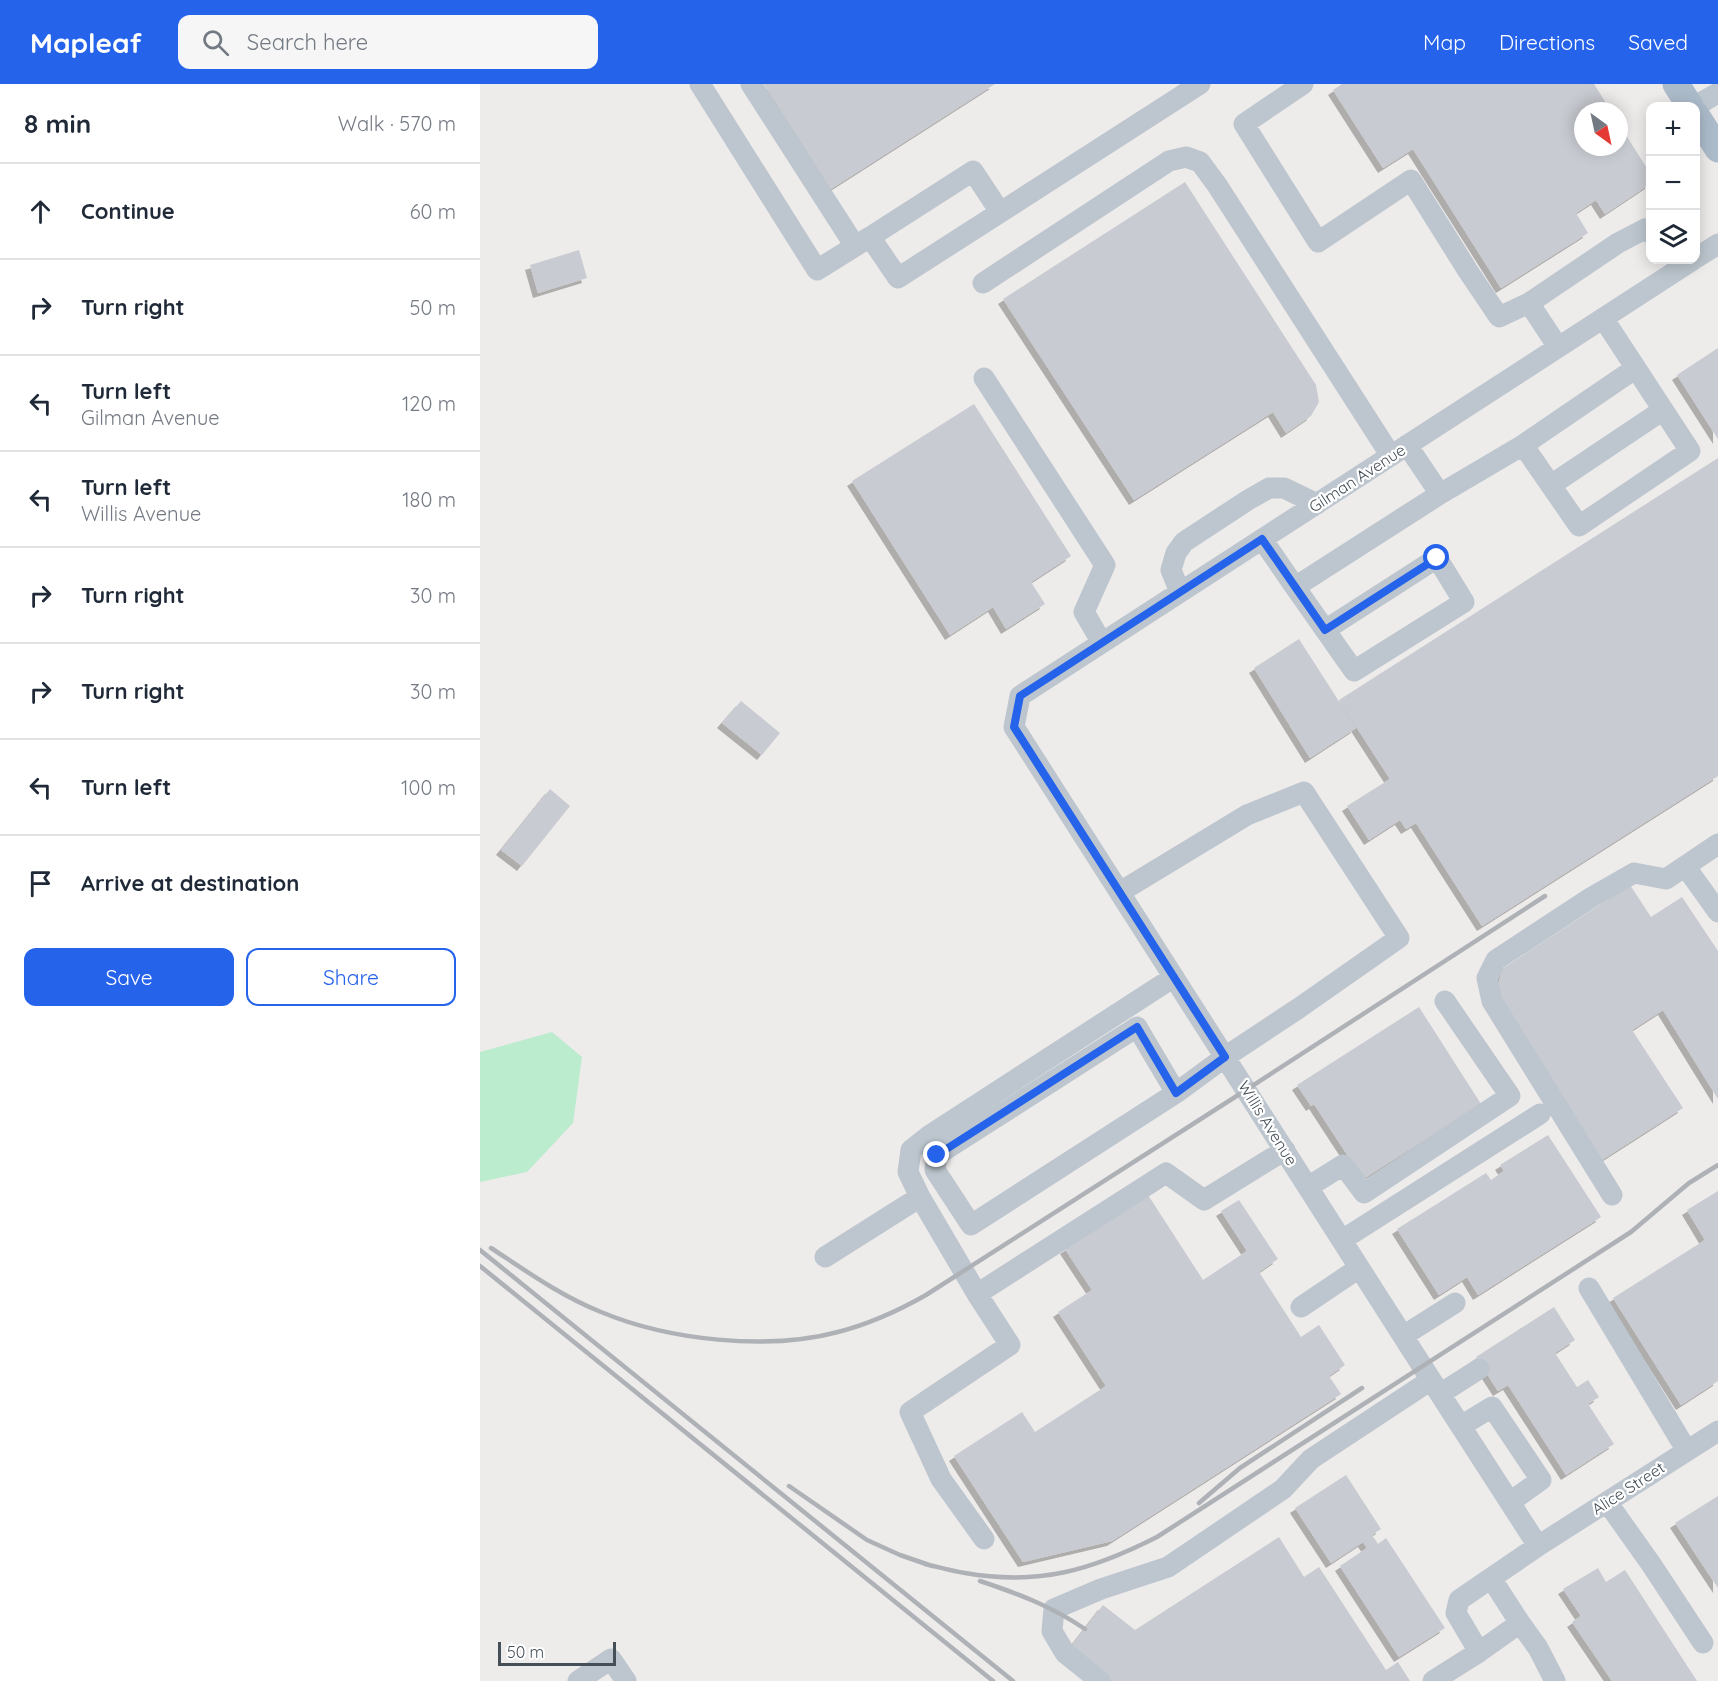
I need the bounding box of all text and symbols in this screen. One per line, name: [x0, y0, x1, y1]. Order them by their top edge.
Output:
search box: [178, 15, 598, 69]
text: Mapleaf: [30, 25, 142, 60]
icon: search: [199, 26, 232, 59]
text: Search here: [247, 28, 368, 56]
text: Map: [1423, 29, 1466, 55]
text: Directions: [1499, 29, 1595, 55]
text: Saved: [1628, 29, 1688, 55]
north arrow: [1574, 102, 1628, 156]
map controls: [1646, 102, 1700, 264]
button: +: [1646, 102, 1700, 156]
text: 8 min: [24, 107, 91, 140]
text: Walk · 570 m: [338, 111, 456, 136]
button: −: [1646, 156, 1700, 210]
icon: ahead: [24, 195, 57, 228]
text: Continue: [81, 197, 175, 225]
text: 60 m: [410, 199, 456, 224]
button: layers: [1646, 210, 1700, 264]
icon: right: [24, 291, 57, 324]
text: Turn right: [81, 293, 185, 321]
text: 50 m: [410, 295, 456, 320]
text: Turn left: [81, 377, 171, 405]
icon: left: [24, 387, 57, 420]
text: 120 m: [402, 391, 456, 416]
text: Gilman Avenue: [81, 405, 220, 430]
street label: Gilman Avenue: [1305, 439, 1409, 517]
text: Turn left: [81, 473, 171, 501]
icon: left: [24, 483, 57, 516]
text: 180 m: [402, 487, 456, 512]
text: Willis Avenue: [81, 501, 201, 526]
route start: [1423, 544, 1449, 570]
icon: right: [24, 579, 57, 612]
text: Turn right: [81, 581, 185, 609]
text: 30 m: [410, 583, 456, 608]
icon: right: [24, 675, 57, 708]
text: Turn right: [81, 677, 185, 705]
text: 30 m: [410, 679, 456, 704]
icon: left: [24, 771, 57, 804]
text: Turn left: [81, 773, 171, 801]
text: 100 m: [401, 775, 456, 800]
icon: arrive: [24, 867, 57, 900]
text: Arrive at destination: [81, 869, 299, 897]
button: Save: [24, 948, 234, 1006]
button: Share: [246, 948, 456, 1006]
street label: Willis Avenue: [1234, 1077, 1302, 1169]
route end: [923, 1141, 949, 1167]
street label: Alice Street: [1588, 1457, 1668, 1519]
scale bar: [498, 1639, 616, 1666]
text: 50 m: [507, 1642, 544, 1662]

